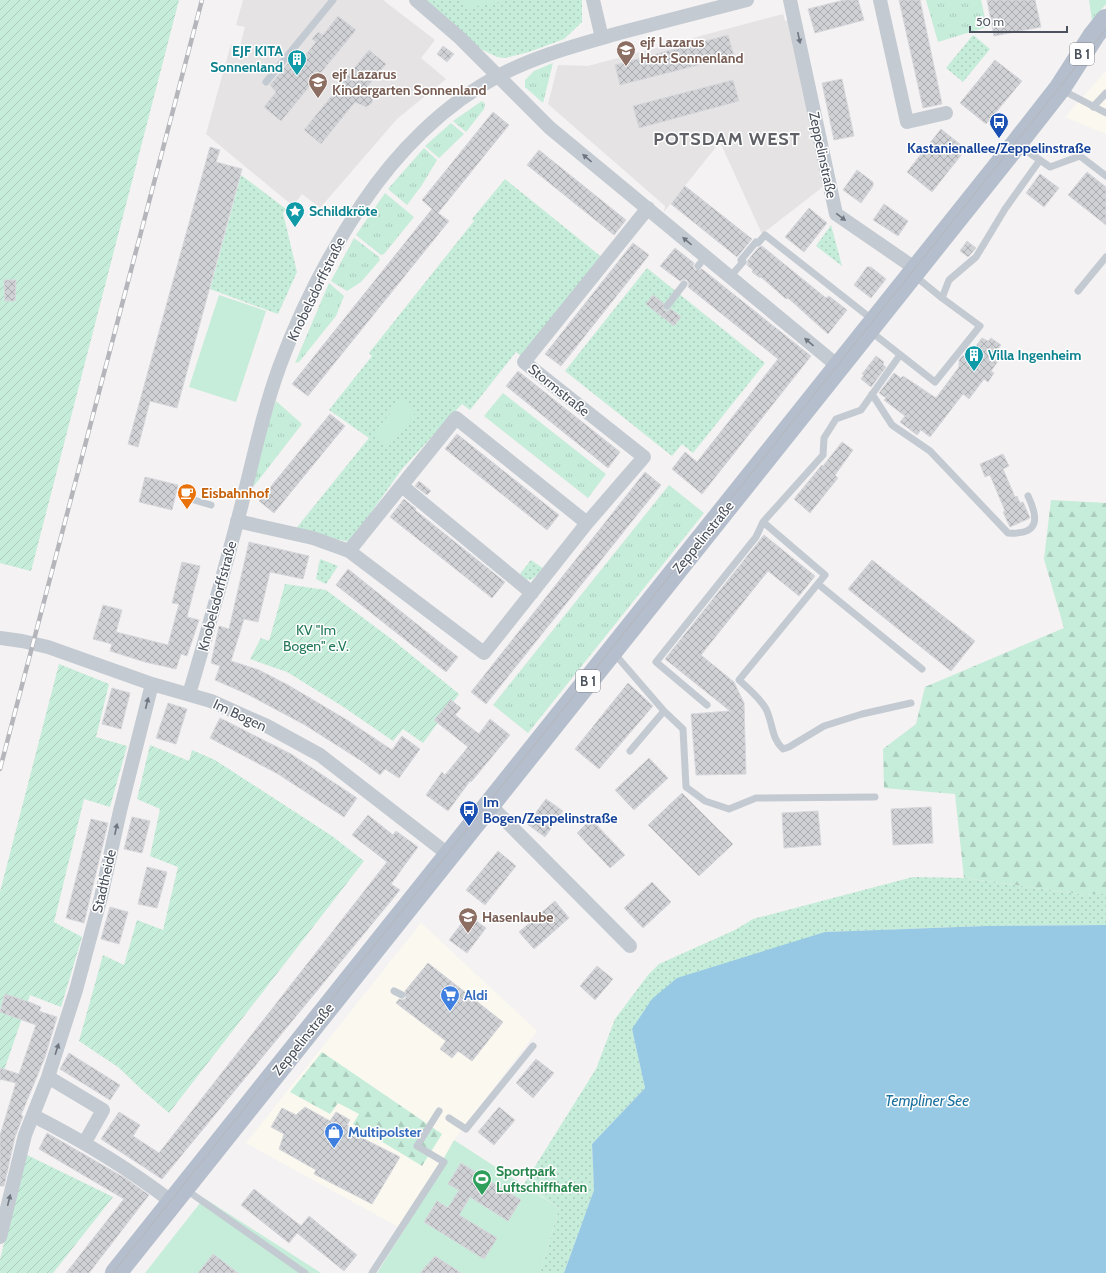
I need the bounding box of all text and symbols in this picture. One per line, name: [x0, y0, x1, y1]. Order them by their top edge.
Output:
scale bar: [970, 8, 1067, 34]
text: 50 m: [976, 14, 1004, 29]
one-way arrow: [796, 32, 802, 44]
place label: ejf Lazarus Hort Sonnenland: [640, 33, 743, 67]
school or university icon: ejf Lazarus Hort Sonnenland: [615, 39, 637, 67]
place label: EJF KITA Sonnenland: [210, 42, 283, 76]
road number: B 1: [1070, 43, 1094, 65]
building icon: EJF KITA Sonnenland: [286, 48, 308, 76]
place label: ejf Lazarus Kindergarten Sonnenland: [332, 65, 486, 99]
school or university icon: ejf Lazarus Kindergarten Sonnenland: [307, 71, 329, 99]
street label: Zeppelinstraße: [805, 110, 841, 200]
bus stop icon: Kastanienallee/Zeppelinstraße: [988, 111, 1010, 139]
district label: POTSDAM WEST: [653, 128, 801, 150]
place label: Kastanienallee/Zeppelinstraße: [907, 139, 1091, 157]
one-way arrow: [581, 154, 592, 163]
place icon: Schildkröte: [284, 200, 306, 228]
place label: Schildkröte: [309, 202, 377, 220]
one-way arrow: [836, 213, 847, 222]
street label: Knobelsdorffstraße: [283, 234, 349, 344]
one-way arrow: [682, 237, 692, 245]
one-way arrow: [803, 337, 814, 346]
building icon: Villa Ingenheim: [963, 344, 985, 372]
place label: Villa Ingenheim: [988, 346, 1081, 364]
street label: Stormstraße: [525, 360, 593, 420]
cafe icon: Eisbahnhof: [176, 482, 198, 510]
place label: Eisbahnhof: [201, 484, 269, 502]
street label: Zeppelinstraße: [668, 497, 738, 577]
street label: Knobelsdorffstraße: [194, 539, 240, 653]
park label: KV "Im Bogen" e.V.: [283, 621, 349, 655]
road number: B 1: [576, 670, 600, 692]
street label: Im Bogen: [210, 695, 270, 735]
one-way arrow: [145, 697, 151, 709]
place label: Im Bogen/Zeppelinstraße: [483, 793, 617, 827]
bus stop icon: Im Bogen/Zeppelinstraße: [458, 799, 480, 827]
one-way arrow: [113, 823, 119, 835]
street label: Stadtheide: [88, 848, 120, 914]
school or university icon: Hasenlaube: [457, 906, 479, 934]
place label: Hasenlaube: [482, 908, 553, 926]
supermarket icon: Aldi: [439, 984, 461, 1012]
place label: Aldi: [464, 986, 488, 1004]
street label: Zeppelinstraße: [268, 999, 338, 1079]
one-way arrow: [54, 1043, 60, 1055]
water label: Templiner See: [885, 1092, 969, 1110]
shop icon: Multipolster: [323, 1121, 345, 1149]
place label: Multipolster: [348, 1123, 422, 1141]
place label: Sportpark Luftschiffhafen: [496, 1162, 587, 1196]
sports icon: Sportpark Luftschiffhafen: [471, 1168, 493, 1196]
one-way arrow: [7, 1193, 13, 1206]

